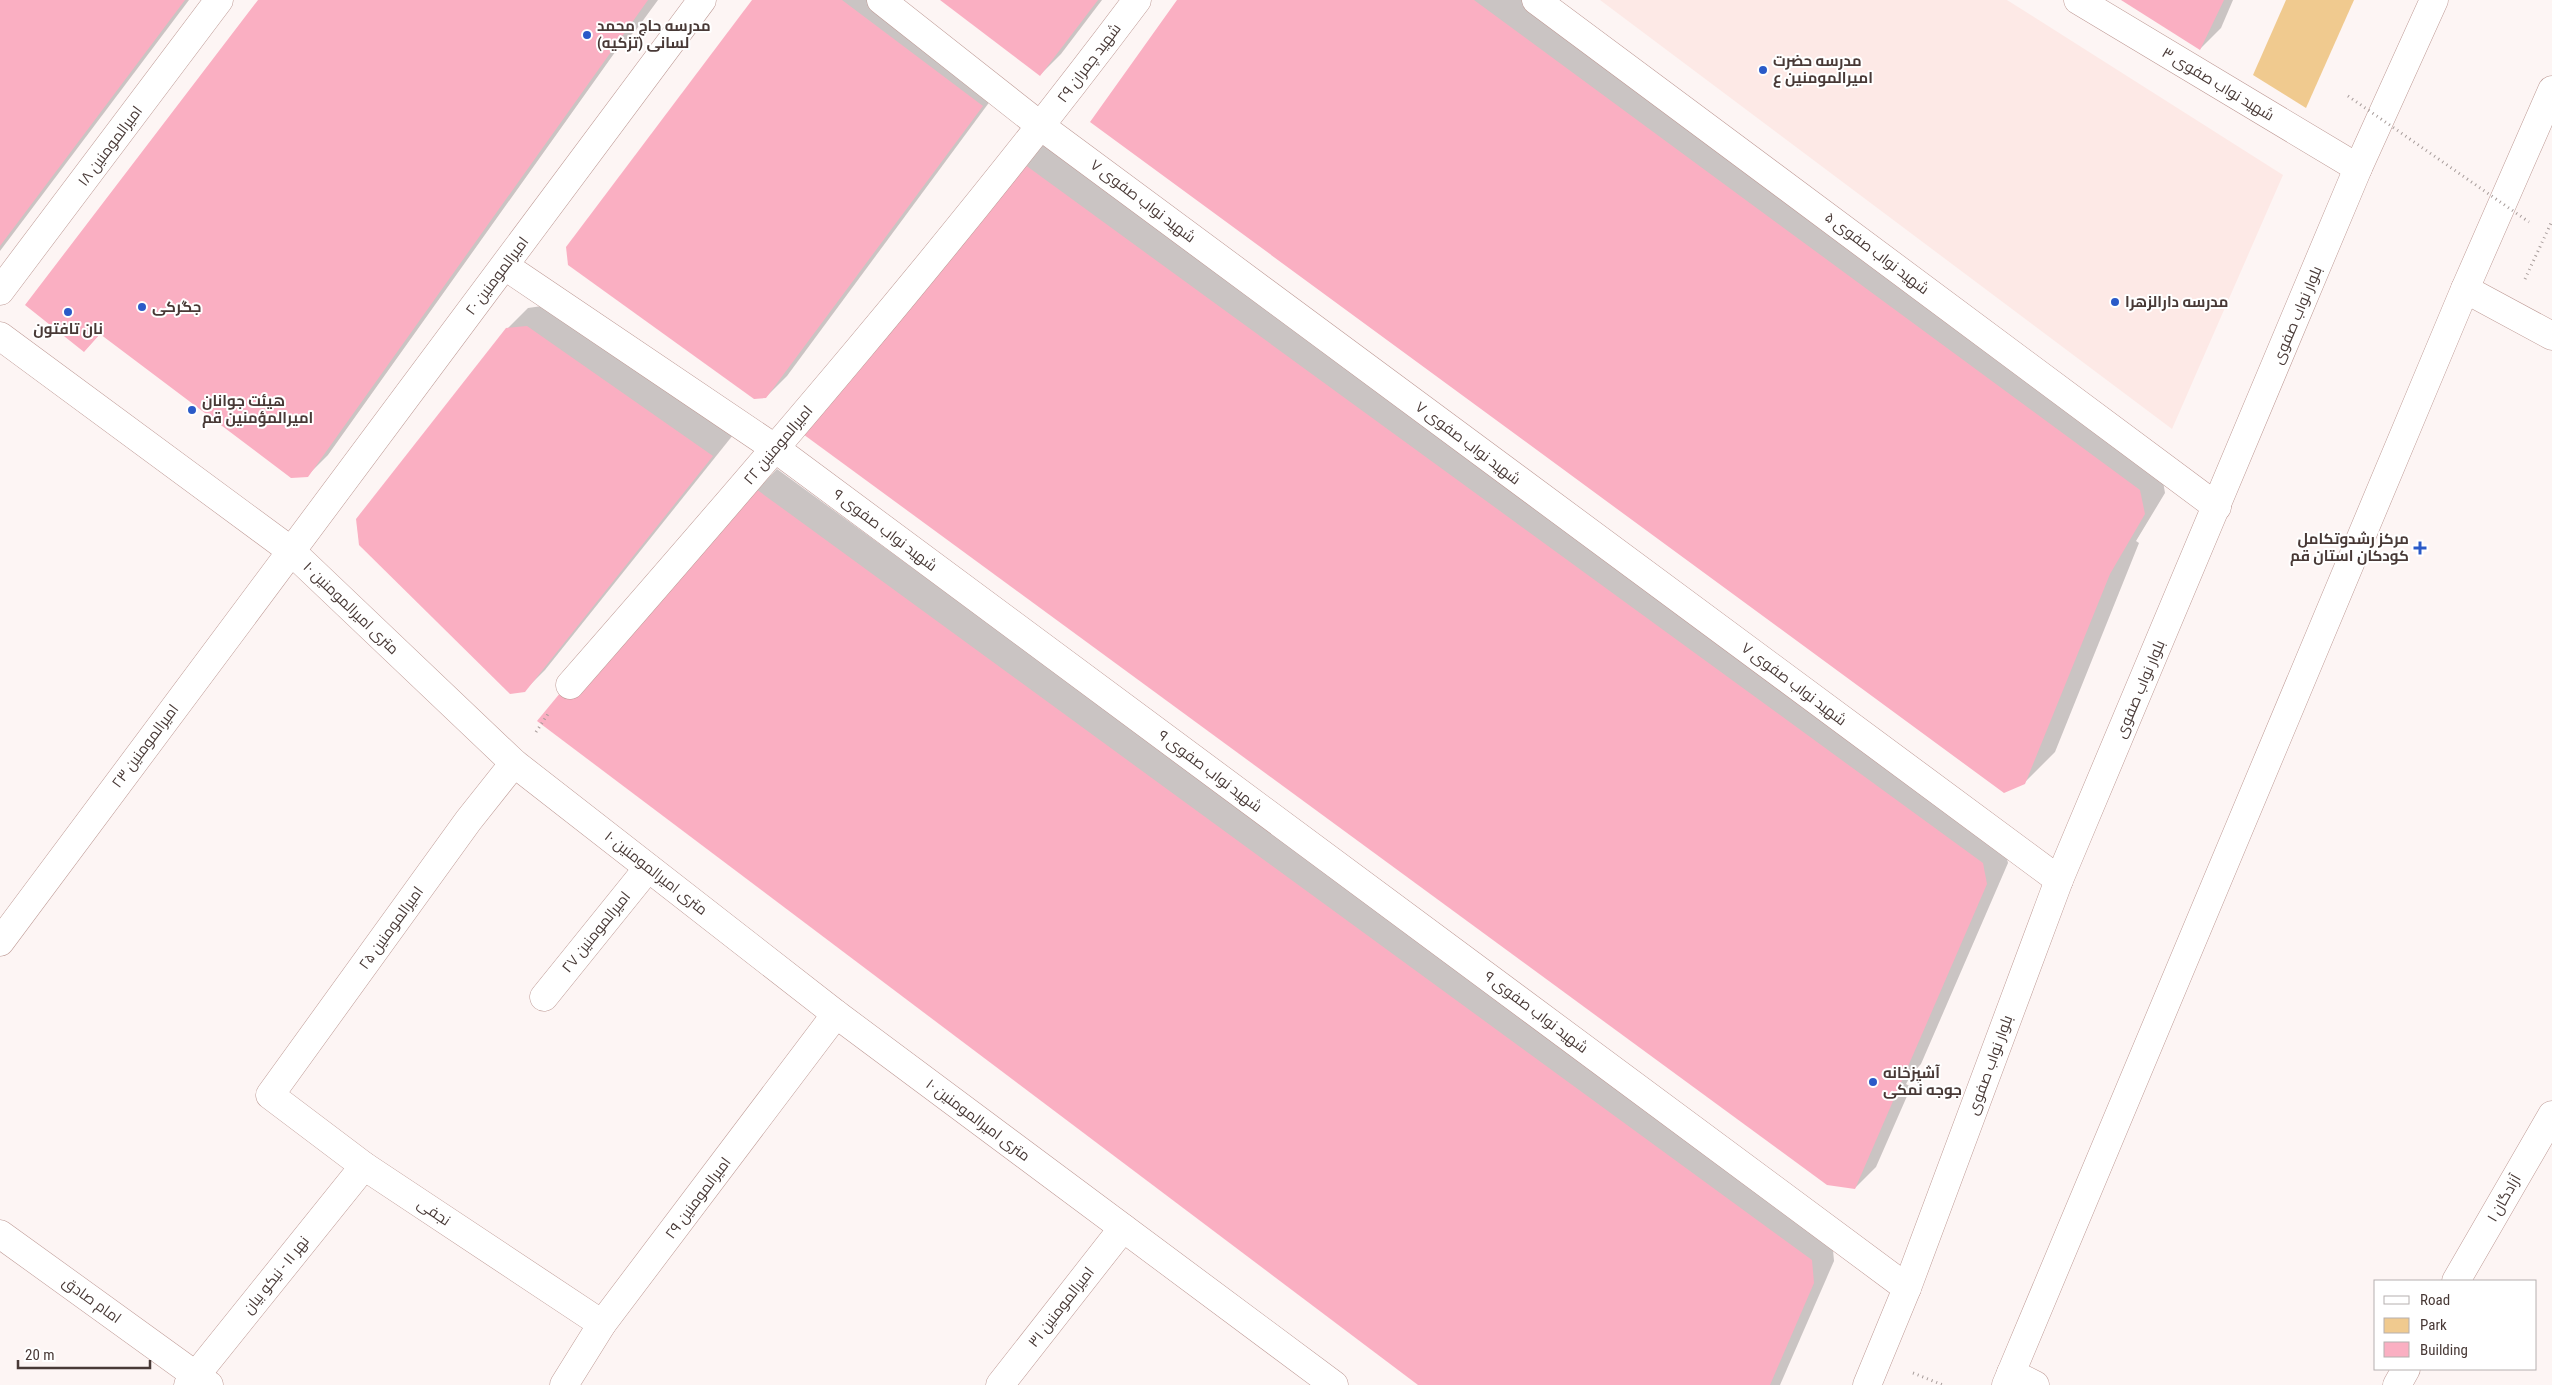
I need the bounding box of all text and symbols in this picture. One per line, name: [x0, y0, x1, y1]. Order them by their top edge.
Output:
place label: مدرسه حاج محمد لسانی (تزکیه): [597, 17, 711, 52]
street label: شهید چمران ۲۹: [1053, 20, 1125, 107]
marker: مدرسه حاج محمد لسانی (تزکیه): [581, 29, 593, 41]
street label: شهید نواب صفوی ۳: [2158, 43, 2277, 125]
place label: مدرسه حضرت امیرالمومنین ع: [1773, 52, 1873, 88]
marker: مدرسه حضرت امیرالمومنین ع: [1757, 64, 1769, 76]
street label: امیرالمومنین ۱۸: [74, 102, 147, 190]
street label: شهید نواب صفوی ۷: [1086, 156, 1199, 247]
street label: شهید نواب صفوی ۵: [1821, 208, 1933, 299]
street label: امیرالمومنین ۲۰: [462, 233, 533, 319]
street label: بلوار نواب صفوی: [2268, 263, 2327, 367]
place label: مدرسه دارالزهرا: [2125, 293, 2228, 311]
marker: مدرسه دارالزهرا: [2109, 296, 2121, 308]
place label: جگرکی: [152, 298, 201, 316]
marker: جگرکی: [136, 301, 148, 313]
marker: نان تافتون: [62, 306, 74, 318]
place label: نان تافتون: [33, 320, 103, 338]
place label: هیئت جوانان امیرالمؤمنین قم: [202, 392, 313, 428]
street label: شهید نواب صفوی ۷: [1411, 398, 1524, 489]
street label: امیرالمومنین ۲۲: [740, 402, 817, 489]
marker: هیئت جوانان امیرالمؤمنین قم: [186, 404, 198, 416]
street label: شهید نواب صفوی ۹: [829, 485, 940, 576]
place label: مرکز رشدوتکامل کودکان استان قم: [2290, 530, 2409, 566]
marker: مرکز رشدوتکامل کودکان استان قم: [2413, 541, 2427, 555]
street label: ۱۰ متری امیرالمومنین: [299, 558, 402, 659]
street label: بلوار نواب صفوی: [2111, 637, 2170, 741]
street label: شهید نواب صفوی ۷: [1737, 639, 1850, 730]
street label: امیرالمومنین ۲۳: [108, 701, 183, 792]
street label: شهید نواب صفوی ۹: [1154, 726, 1265, 817]
street label: ۱۰ متری امیرالمومنین: [600, 827, 711, 920]
street label: امیرالمومنین ۲۵: [355, 883, 428, 974]
street label: امیرالمومنین ۲۷: [558, 888, 635, 977]
street label: شهید نواب صفوی ۹: [1480, 967, 1591, 1058]
street label: بلوار نواب صفوی: [1964, 1013, 2017, 1118]
place label: آشپزخانه جوجه نمکی: [1883, 1064, 1962, 1099]
street label: ۱۰ متری امیرالمومنین: [922, 1075, 1034, 1166]
marker: آشپزخانه جوجه نمکی: [1867, 1076, 1879, 1088]
street label: امیرالمومنین ۲۹: [661, 1154, 735, 1243]
street label: آزادگان ۱: [2483, 1171, 2526, 1225]
street label: نجفی: [414, 1194, 454, 1230]
street label: نهر ۱۱ - نیکو بیان: [239, 1232, 314, 1318]
street label: امیرالمومنین ۳۱: [1024, 1263, 1099, 1351]
street label: امام صادق: [59, 1273, 125, 1328]
legend: [2374, 1280, 2537, 1370]
text: Road: [2420, 1291, 2450, 1309]
text: Park: [2420, 1316, 2447, 1334]
scale bar: [18, 1338, 150, 1370]
text: Building: [2420, 1341, 2468, 1359]
text: 20 m: [25, 1346, 55, 1364]

